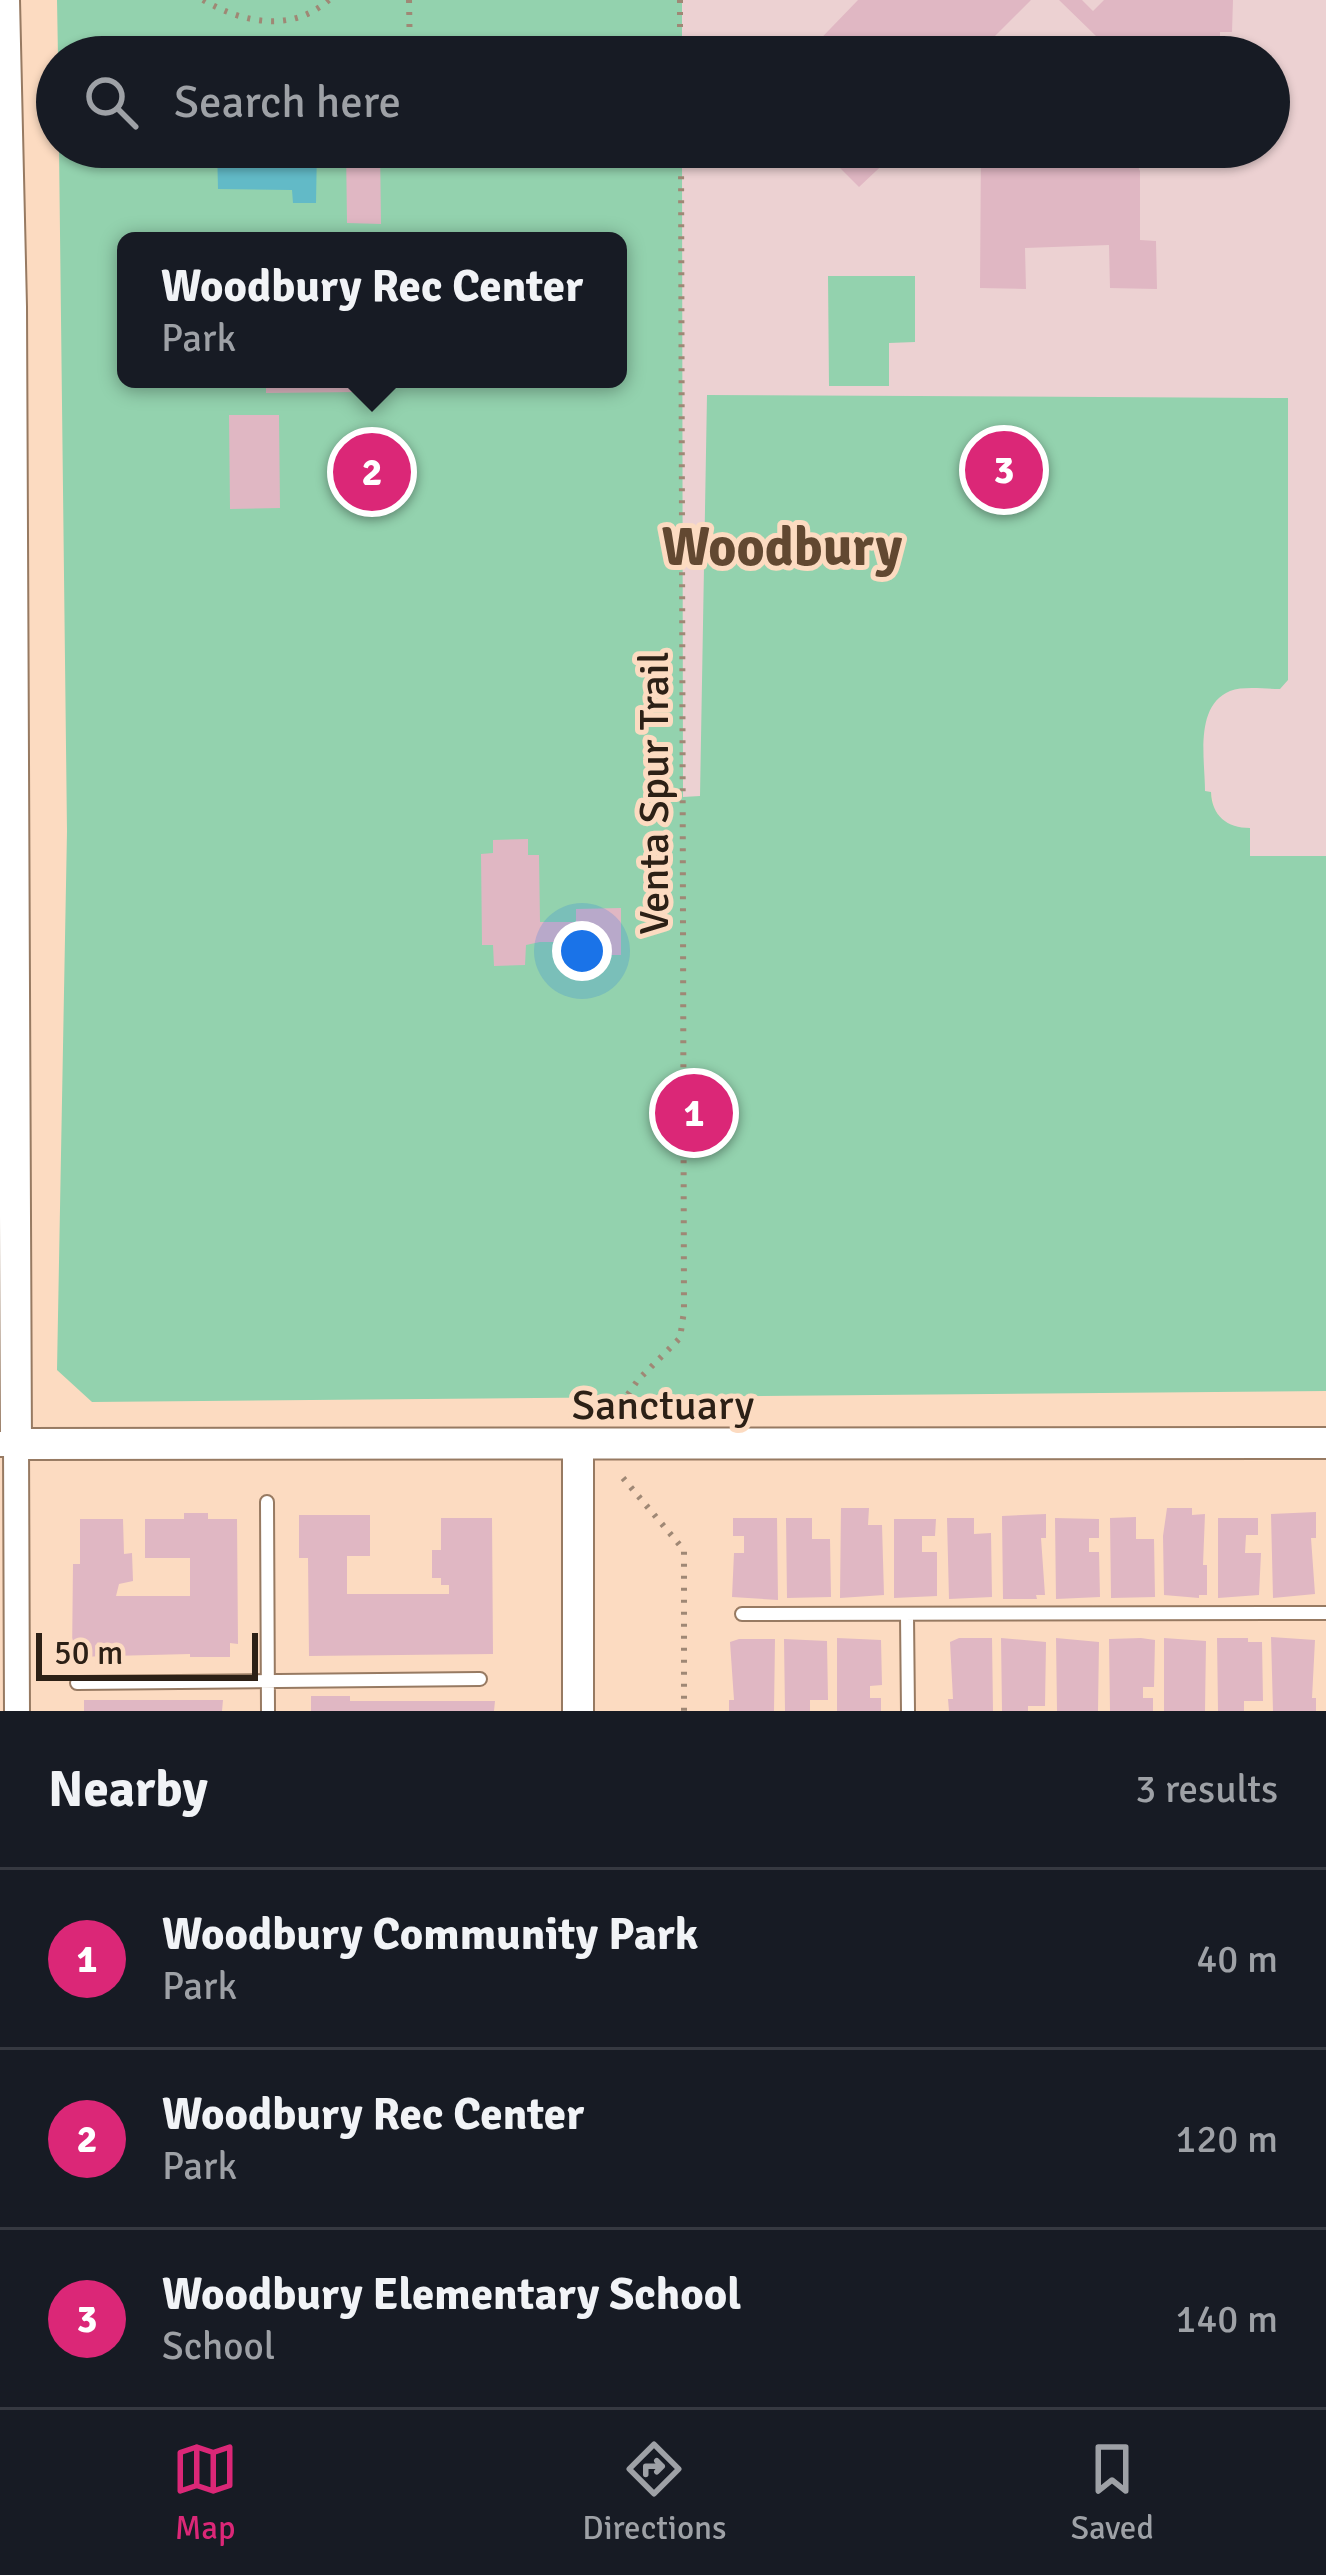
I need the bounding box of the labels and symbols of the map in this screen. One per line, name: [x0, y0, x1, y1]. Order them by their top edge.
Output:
pin: 3: [965, 425, 1043, 515]
pin: 2: [333, 427, 411, 517]
district label: Woodbury: [662, 514, 903, 581]
street label: Venta Spur Trail: [629, 651, 680, 935]
your location: [552, 921, 612, 981]
pin: 1: [655, 1068, 733, 1158]
street label: Sanctuary: [572, 1380, 755, 1431]
scale bar: [36, 1627, 258, 1680]

